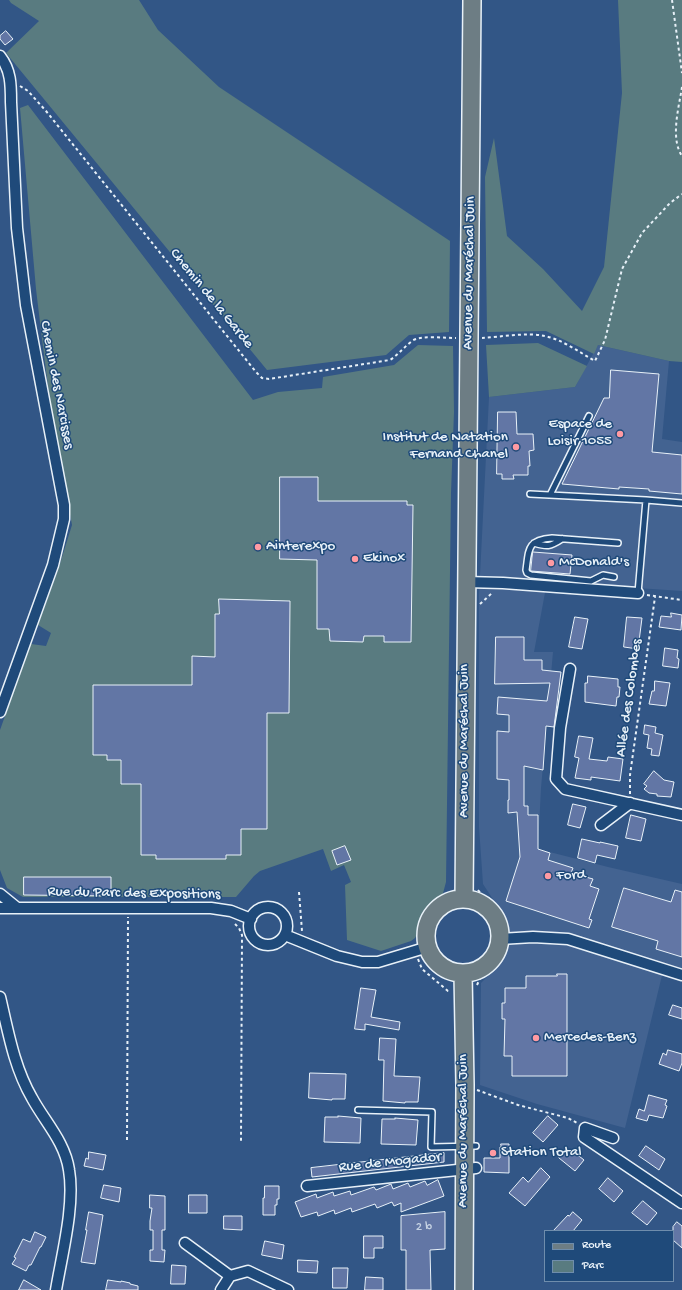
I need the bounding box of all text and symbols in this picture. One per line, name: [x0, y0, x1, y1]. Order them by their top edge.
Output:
street label: Avenue du Maréchal Juin: [460, 196, 480, 350]
street label: Chemin de la Garde: [165, 245, 257, 353]
street label: Chemin des Narcisses: [35, 319, 77, 451]
place label: Espace de Loisir 1055: [547, 416, 612, 451]
place label: Institut de Natation Fernand Chanel: [383, 429, 508, 464]
marker: Espace de Loisir 1055: [615, 429, 625, 439]
marker: Institut de Natation Fernand Chanel: [511, 442, 521, 452]
place label: Ainterexpo: [266, 538, 335, 556]
marker: Ainterexpo: [253, 542, 263, 552]
place label: Ekinox: [363, 550, 405, 568]
marker: Ekinox: [350, 554, 360, 564]
place label: McDonald's: [559, 554, 629, 572]
marker: McDonald's: [546, 558, 556, 568]
street label: Allée des Colombes: [613, 638, 647, 758]
street label: Avenue du Maréchal Juin: [456, 664, 474, 818]
place label: Ford: [556, 867, 586, 885]
marker: Ford: [543, 871, 553, 881]
street label: Rue du Parc des Expositions: [47, 883, 221, 905]
place label: Mercedes-Benz: [544, 1029, 636, 1047]
marker: Mercedes-Benz: [531, 1033, 541, 1043]
street label: Avenue du Maréchal Juin: [455, 1054, 473, 1208]
place label: Station Total: [501, 1144, 582, 1162]
marker: Station Total: [488, 1148, 498, 1158]
street label: Rue de Mogador: [338, 1149, 442, 1177]
house number: 2 b: [416, 1220, 432, 1236]
legend: [544, 1230, 674, 1282]
text: Route: [582, 1239, 611, 1253]
text: Parc: [582, 1259, 604, 1273]

